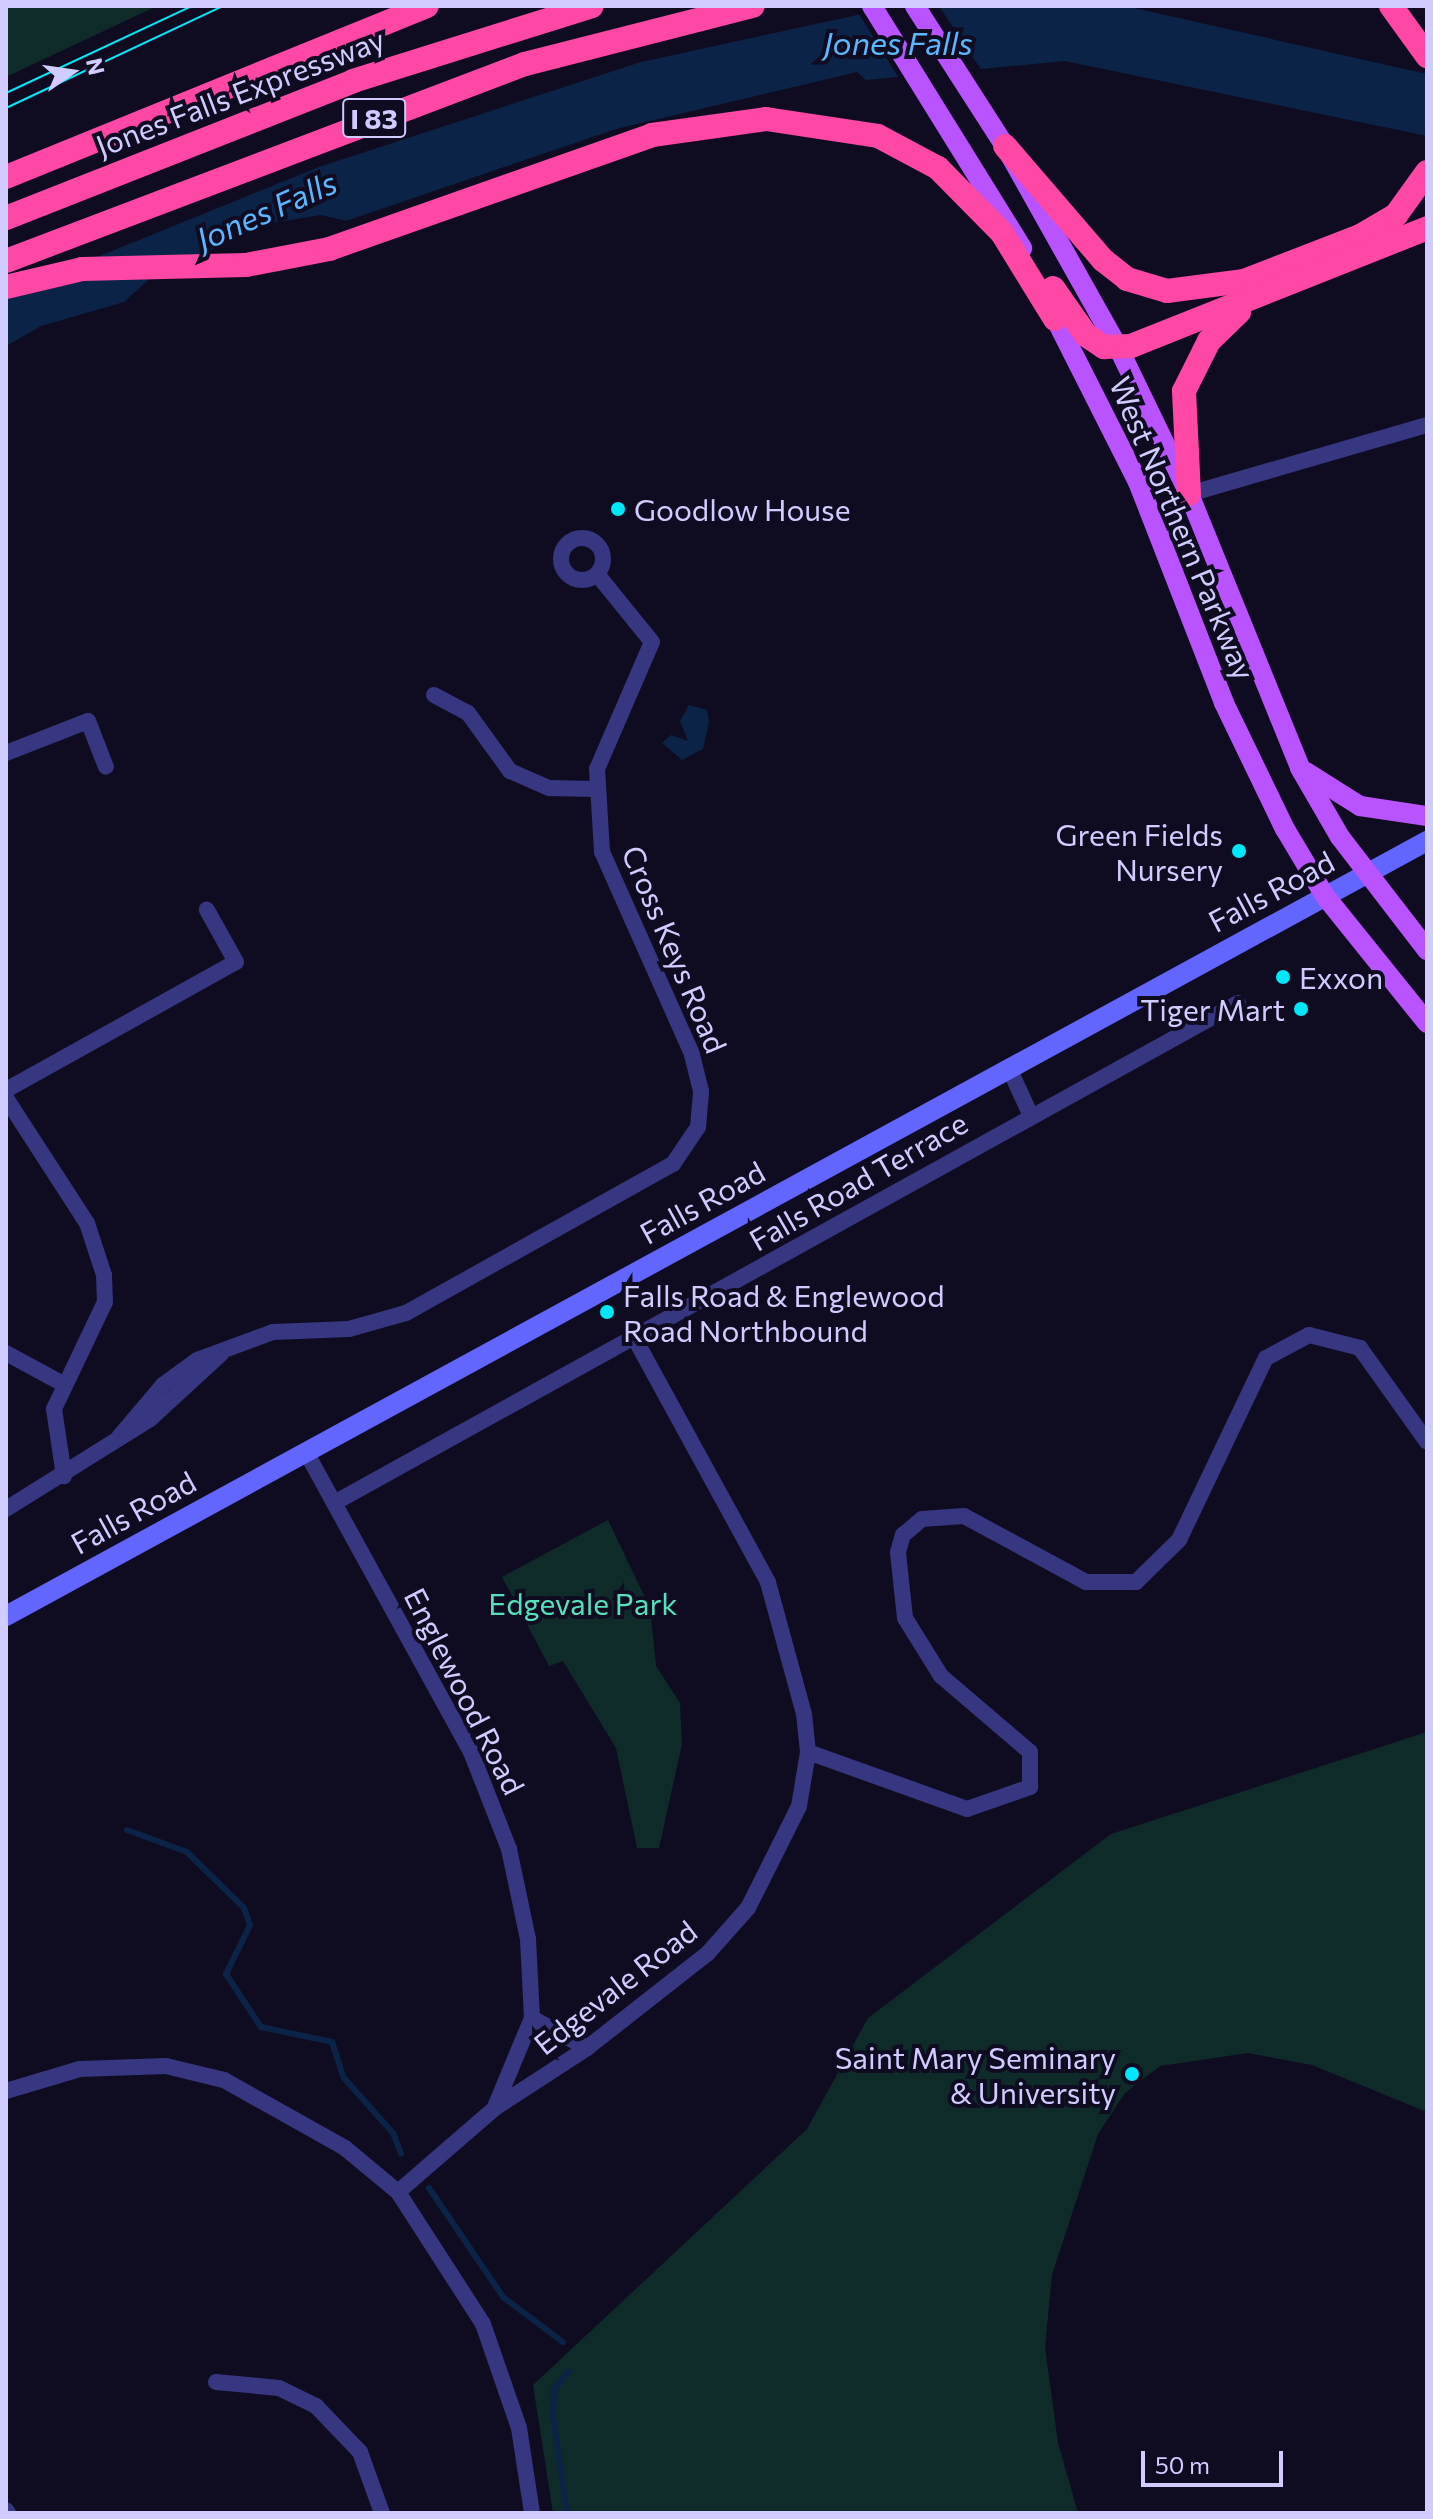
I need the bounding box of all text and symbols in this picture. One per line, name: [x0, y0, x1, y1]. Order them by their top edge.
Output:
street label: Jones Falls Expressway: [91, 20, 389, 164]
water label: Jones Falls: [823, 23, 973, 61]
north arrow: [32, 32, 112, 112]
text: N: [81, 55, 111, 78]
road number: I 83: [342, 94, 406, 142]
water label: Jones Falls: [190, 162, 342, 258]
street label: West Northern Parkway: [1103, 371, 1263, 685]
place label: Goodlow House: [634, 491, 851, 527]
marker: Goodlow House: [609, 500, 627, 518]
place label: Green Fields Nursery: [1056, 816, 1223, 886]
street label: Cross Keys Road: [615, 840, 735, 1058]
marker: Green Fields Nursery: [1230, 842, 1248, 860]
street label: Falls Road: [1202, 843, 1340, 939]
place label: Exxon: [1299, 959, 1383, 995]
marker: Exxon: [1274, 968, 1292, 986]
place label: Tiger Mart: [1140, 991, 1285, 1027]
marker: Tiger Mart: [1292, 1000, 1310, 1018]
street label: Falls Road Terrace: [743, 1104, 973, 1258]
street label: Falls Road: [633, 1153, 771, 1251]
place label: Falls Road & Englewood Road Northbound: [623, 1277, 944, 1348]
marker: Falls Road & Englewood Road Northbound: [598, 1303, 616, 1321]
street label: Falls Road: [64, 1463, 202, 1561]
street label: Englewood Road: [397, 1582, 533, 1800]
park label: Edgevale Park: [488, 1585, 678, 1621]
street label: Edgevale Road: [526, 1912, 704, 2062]
place label: Saint Mary Seminary & University: [835, 2039, 1116, 2110]
marker: Saint Mary Seminary & University: [1123, 2065, 1141, 2083]
scale bar: [1145, 2435, 1287, 2485]
text: 50 m: [1155, 2450, 1210, 2479]

